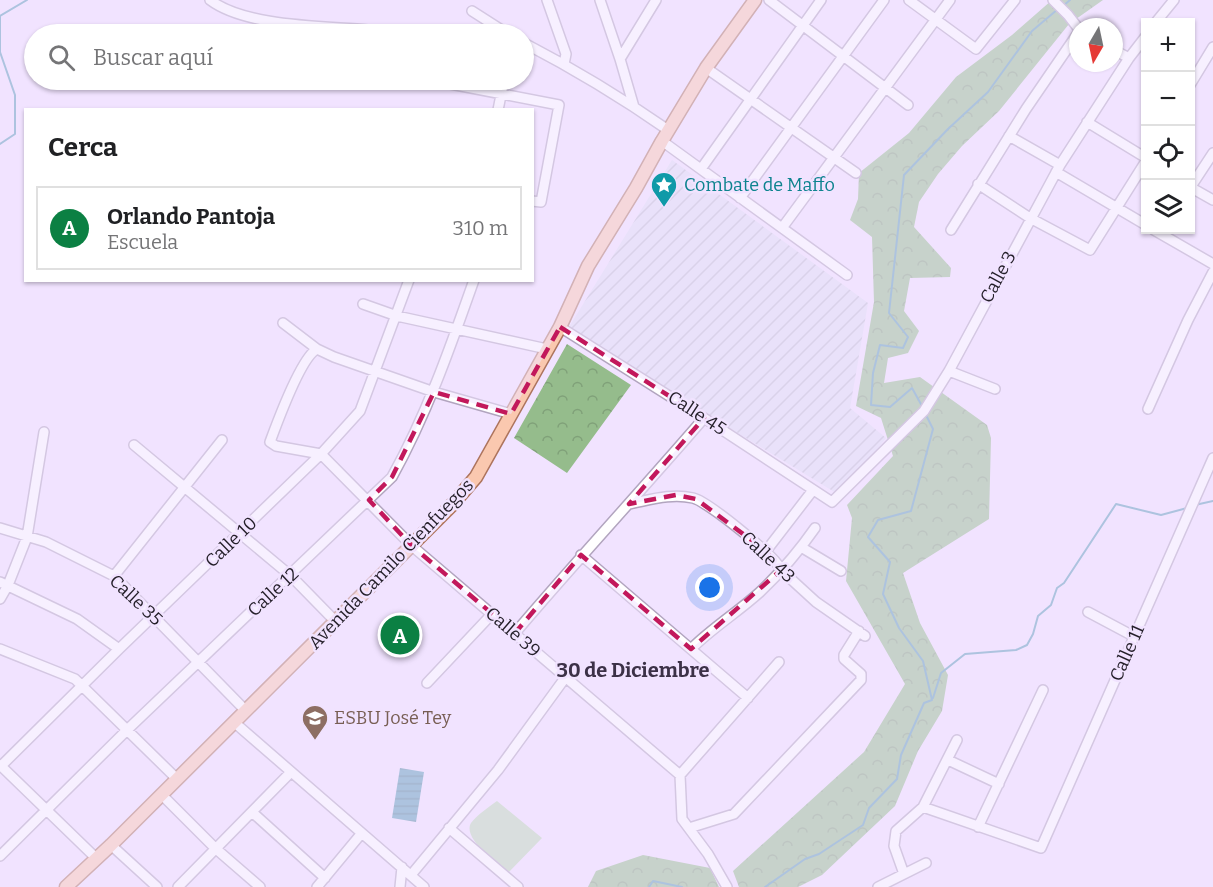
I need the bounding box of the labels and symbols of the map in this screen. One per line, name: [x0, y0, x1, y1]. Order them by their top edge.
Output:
north arrow: [1069, 18, 1123, 72]
place icon: Combate de Maffo: [649, 170, 679, 208]
place label: Combate de Maffo: [684, 174, 835, 196]
street label: Calle 3: [975, 247, 1021, 307]
street label: Calle 45: [664, 386, 730, 440]
street label: Avenida Camilo Cienfuegos: [304, 474, 478, 654]
street label: Calle 10: [200, 512, 262, 572]
street label: Calle 43: [736, 527, 800, 587]
street label: Calle 12: [243, 563, 303, 621]
street label: Calle 35: [105, 570, 167, 630]
your location: [695, 573, 724, 602]
street label: Calle 39: [481, 602, 545, 662]
pin: A: [380, 612, 420, 658]
street label: Calle 11: [1105, 621, 1149, 685]
district label: 30 de Diciembre: [556, 658, 710, 682]
school or university icon: ESBU José Tey: [300, 703, 330, 741]
place label: ESBU José Tey: [334, 707, 452, 729]

